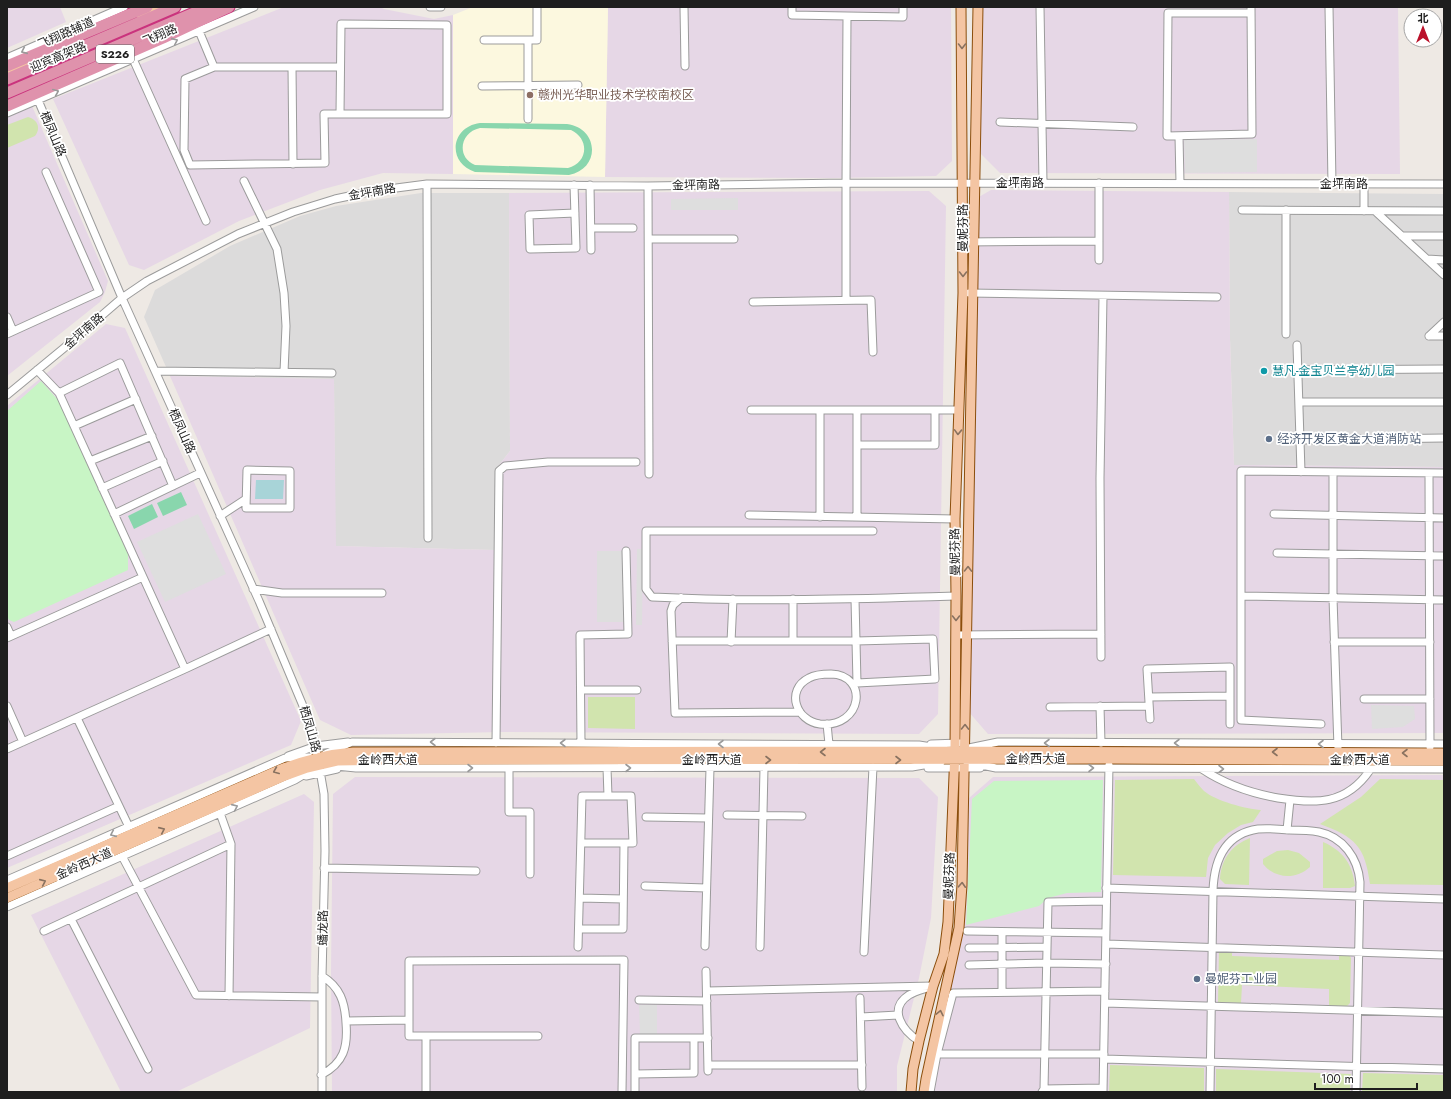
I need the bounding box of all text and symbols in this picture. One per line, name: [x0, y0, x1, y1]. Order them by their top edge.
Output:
north arrow: [1403, 8, 1443, 48]
text: 北: [1418, 10, 1429, 26]
street label: 飞翔路辅道: [35, 13, 97, 53]
street label: 飞翔路: [140, 20, 180, 50]
street label: 迎宾高架路: [27, 37, 89, 77]
one-way arrow: [172, 38, 179, 46]
one-way arrow: [958, 43, 966, 49]
road number: S226: [96, 45, 134, 63]
one-way arrow: [21, 46, 28, 54]
place label: 赣州光华职业技术学校南校区: [538, 86, 694, 104]
one-way arrow: [52, 89, 59, 97]
marker: 赣州光华职业技术学校南校区: [525, 90, 535, 100]
street label: 栖凤山路: [35, 108, 71, 160]
street label: 金坪南路: [996, 174, 1044, 192]
street label: 金坪南路: [1320, 175, 1368, 193]
street label: 金坪南路: [672, 176, 720, 194]
street label: 金坪南路: [347, 179, 397, 205]
street label: 曼妮芬路: [954, 204, 972, 252]
one-way arrow: [959, 271, 967, 277]
street label: 金坪南路: [60, 308, 108, 354]
place label: 慧凡-金宝贝兰亭幼儿园: [1272, 362, 1395, 380]
marker: 慧凡-金宝贝兰亭幼儿园: [1259, 366, 1269, 376]
street label: 栖凤山路: [164, 405, 200, 457]
one-way arrow: [954, 429, 962, 435]
place label: 经济开发区黄金大道消防站: [1277, 430, 1421, 448]
marker: 经济开发区黄金大道消防站: [1264, 434, 1274, 444]
street label: 曼妮芬路: [946, 528, 964, 576]
one-way arrow: [964, 566, 972, 572]
one-way arrow: [952, 615, 960, 621]
street label: 栖凤山路: [295, 703, 325, 755]
one-way arrow: [961, 724, 969, 730]
one-way arrow: [430, 738, 436, 746]
one-way arrow: [560, 739, 566, 747]
one-way arrow: [1044, 739, 1050, 747]
one-way arrow: [1174, 739, 1180, 747]
one-way arrow: [718, 740, 724, 748]
one-way arrow: [1318, 740, 1324, 748]
one-way arrow: [820, 748, 826, 756]
one-way arrow: [1272, 748, 1278, 756]
one-way arrow: [1402, 749, 1408, 757]
street label: 金岭西大道: [1006, 750, 1066, 768]
street label: 金岭西大道: [358, 751, 418, 769]
street label: 金岭西大道: [682, 751, 742, 769]
street label: 金岭西大道: [1330, 751, 1390, 769]
one-way arrow: [765, 756, 771, 764]
one-way arrow: [895, 756, 901, 764]
one-way arrow: [467, 764, 473, 772]
one-way arrow: [625, 764, 631, 772]
one-way arrow: [1088, 764, 1094, 772]
one-way arrow: [1218, 765, 1224, 773]
one-way arrow: [272, 766, 280, 774]
one-way arrow: [230, 804, 238, 812]
one-way arrow: [157, 827, 165, 835]
one-way arrow: [109, 829, 117, 837]
street label: 金岭西大道: [53, 844, 115, 884]
street label: 曼妮芬路: [939, 852, 959, 900]
one-way arrow: [39, 879, 46, 887]
one-way arrow: [958, 882, 966, 888]
street label: 蟠龙路: [314, 910, 332, 946]
place label: 曼妮芬工业园: [1205, 970, 1277, 988]
marker: 曼妮芬工业园: [1192, 974, 1202, 984]
one-way arrow: [935, 1009, 944, 1016]
scale bar: [1315, 1065, 1417, 1091]
text: 100 m: [1321, 1070, 1354, 1088]

